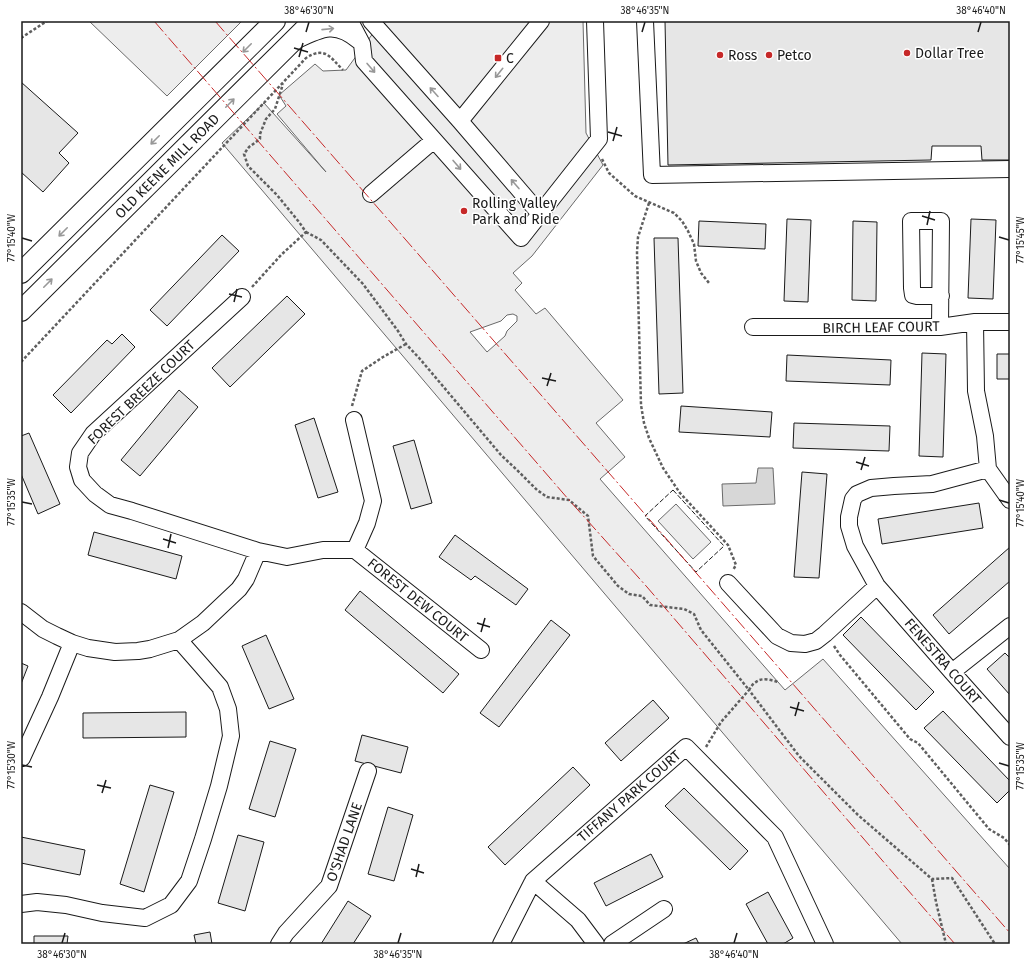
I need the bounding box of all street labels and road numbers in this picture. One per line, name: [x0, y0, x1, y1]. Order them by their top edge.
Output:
street label: OLD KEENE MILL ROAD: [111, 110, 223, 222]
street label: BIRCH LEAF COURT: [822, 318, 940, 337]
street label: FOREST BREEZE COURT: [84, 336, 199, 448]
street label: FOREST DEW COURT: [364, 555, 472, 647]
street label: FENESTRA COURT: [901, 615, 985, 708]
street label: TIFFANY PARK COURT: [574, 746, 685, 846]
street label: O'SHAD LANE: [323, 800, 366, 884]

